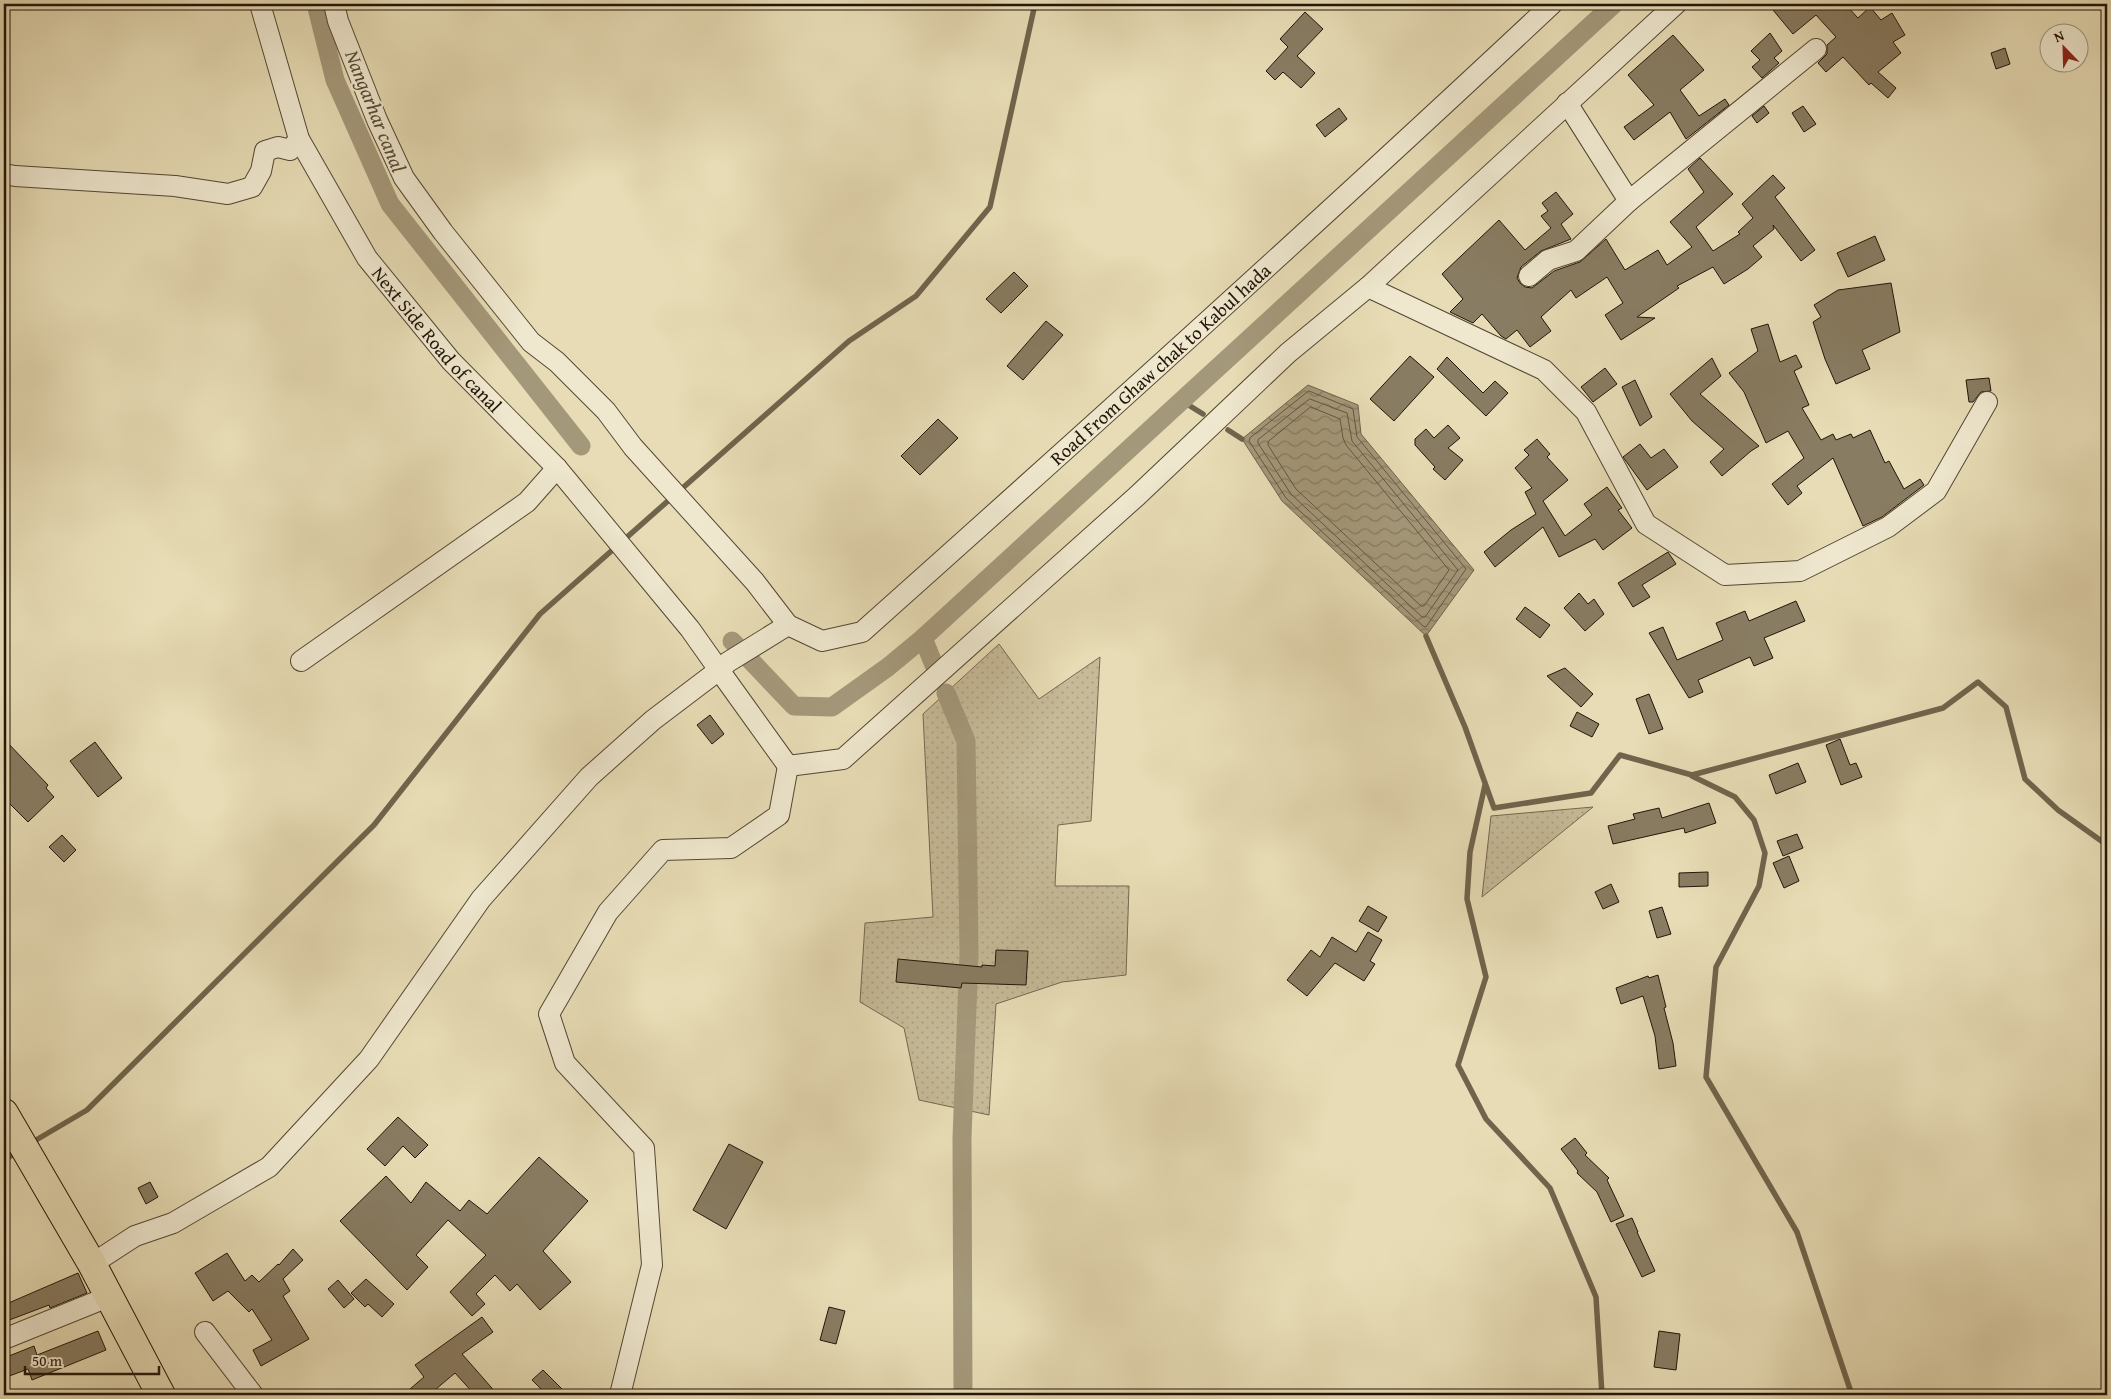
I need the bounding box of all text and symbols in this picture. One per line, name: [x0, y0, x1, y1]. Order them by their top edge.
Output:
north arrow: [2038, 22, 2088, 72]
text: N: [2051, 25, 2068, 47]
water label: Nangarhar canal: [338, 45, 414, 177]
street label: Road From Ghaw chak to Kabul hada: [1043, 257, 1277, 472]
street label: Next Side Road of canal: [365, 260, 508, 419]
scale bar: [25, 1344, 159, 1376]
text: 50 m: [32, 1350, 63, 1371]

